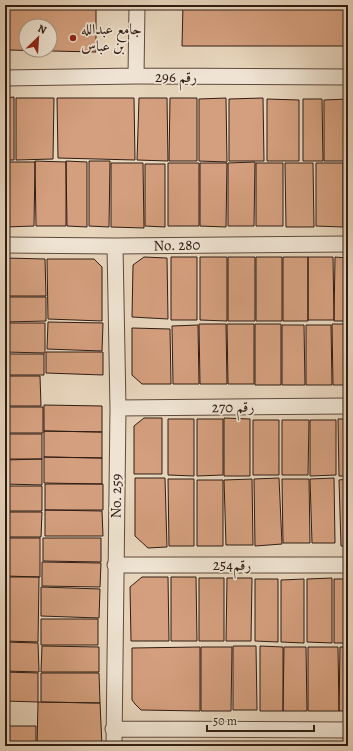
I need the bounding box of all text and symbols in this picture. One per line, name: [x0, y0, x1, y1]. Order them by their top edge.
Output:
north arrow: [18, 18, 58, 58]
place label: جامع عبدالله بن عباس: [81, 19, 142, 56]
text: N: [35, 21, 49, 38]
marker: جامع عبدالله بن عباس: [68, 33, 78, 43]
street label: رقم 296: [155, 67, 197, 91]
street label: No. 280: [153, 235, 201, 255]
street label: رقم 270: [212, 397, 255, 421]
street label: No. 259: [106, 473, 126, 519]
street label: رقم254: [213, 555, 251, 579]
scale bar: [207, 707, 314, 733]
text: 50 m: [213, 713, 237, 729]

